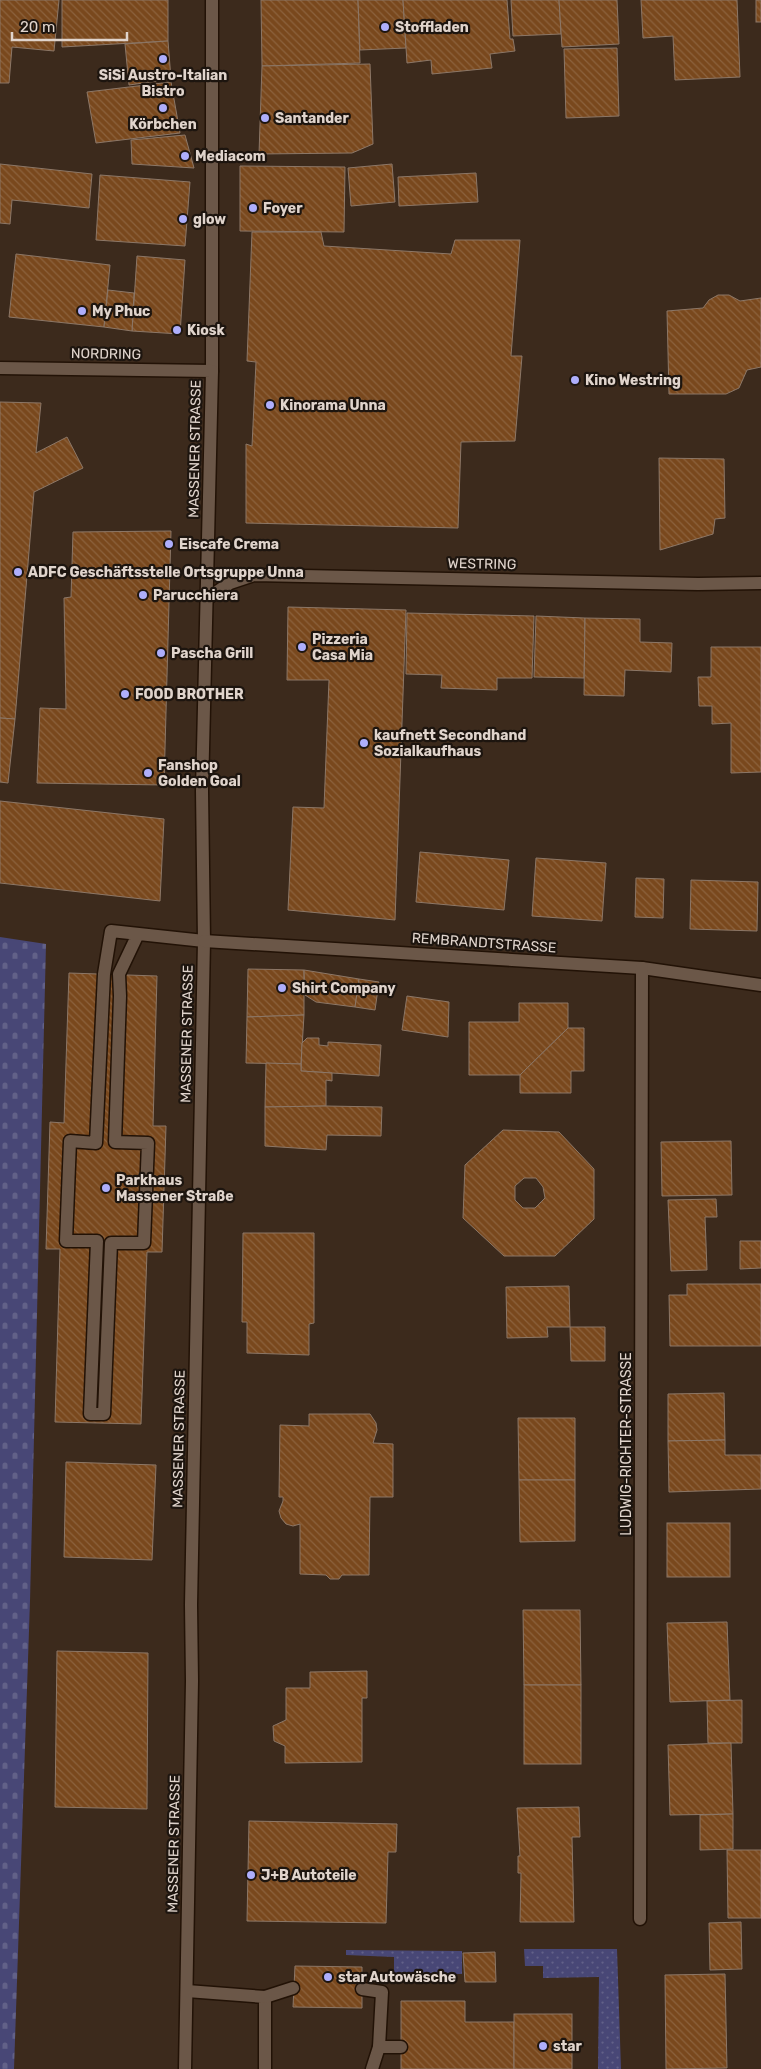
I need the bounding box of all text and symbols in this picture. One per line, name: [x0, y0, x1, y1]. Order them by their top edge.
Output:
scale bar: [12, 10, 128, 42]
text: 20 m: [20, 18, 55, 36]
place label: Stoffladen: [395, 19, 469, 36]
marker: Stoffladen: [379, 21, 391, 33]
marker: SiSi Austro-Italian Bistro: [157, 53, 169, 65]
place label: SiSi Austro-Italian Bistro: [99, 67, 227, 100]
marker: Körbchen: [157, 102, 169, 114]
place label: Santander: [275, 110, 349, 127]
marker: Santander: [259, 112, 271, 124]
place label: Körbchen: [129, 116, 197, 133]
place label: Mediacom: [195, 148, 266, 165]
marker: Mediacom: [179, 150, 191, 162]
place label: Foyer: [263, 200, 303, 217]
marker: Foyer: [247, 202, 259, 214]
place label: glow: [193, 211, 226, 228]
marker: glow: [177, 213, 189, 225]
place label: My Phuc: [92, 303, 150, 320]
marker: My Phuc: [76, 305, 88, 317]
place label: Kiosk: [187, 322, 226, 339]
marker: Kiosk: [171, 324, 183, 336]
street label: NORDRING: [71, 345, 141, 363]
place label: Kino Westring: [585, 372, 681, 389]
marker: Kino Westring: [569, 374, 581, 386]
street label: MASSENER STRASSE: [185, 380, 205, 518]
place label: Kinorama Unna: [280, 397, 386, 414]
marker: Kinorama Unna: [264, 399, 276, 411]
place label: Eiscafe Crema: [179, 536, 279, 553]
marker: Eiscafe Crema: [163, 538, 175, 550]
street label: WESTRING: [448, 555, 516, 573]
place label: ADFC Geschäftsstelle Ortsgruppe Unna: [28, 564, 304, 581]
marker: ADFC Geschäftsstelle Ortsgruppe Unna: [12, 566, 24, 578]
place label: Parucchiera: [153, 587, 238, 604]
marker: Parucchiera: [137, 589, 149, 601]
place label: Pizzeria Casa Mia: [312, 631, 373, 664]
marker: Pizzeria Casa Mia: [296, 641, 308, 653]
place label: Pascha Grill: [171, 645, 253, 662]
marker: Pascha Grill: [155, 647, 167, 659]
place label: FOOD BROTHER: [135, 686, 244, 703]
marker: FOOD BROTHER: [119, 688, 131, 700]
place label: kaufnett Secondhand Sozialkaufhaus: [374, 727, 526, 760]
marker: kaufnett Secondhand Sozialkaufhaus: [358, 737, 370, 749]
place label: Fanshop Golden Goal: [158, 757, 241, 790]
marker: Fanshop Golden Goal: [142, 767, 154, 779]
street label: REMBRANDTSTRASSE: [411, 929, 557, 957]
street label: MASSENER STRASSE: [177, 965, 197, 1103]
place label: Shirt Company: [292, 980, 396, 997]
marker: Shirt Company: [276, 982, 288, 994]
place label: Parkhaus Massener Straße: [116, 1172, 234, 1205]
marker: Parkhaus Massener Straße: [100, 1182, 112, 1194]
street label: LUDWIG-RICHTER-STRASSE: [618, 1352, 635, 1536]
street label: MASSENER STRASSE: [169, 1370, 189, 1508]
street label: MASSENER STRASSE: [164, 1775, 184, 1913]
place label: J+B Autoteile: [261, 1867, 357, 1884]
marker: J+B Autoteile: [245, 1869, 257, 1881]
place label: star Autowäsche: [338, 1969, 456, 1986]
marker: star Autowäsche: [322, 1971, 334, 1983]
place label: star: [553, 2038, 583, 2055]
marker: star: [537, 2040, 549, 2052]

